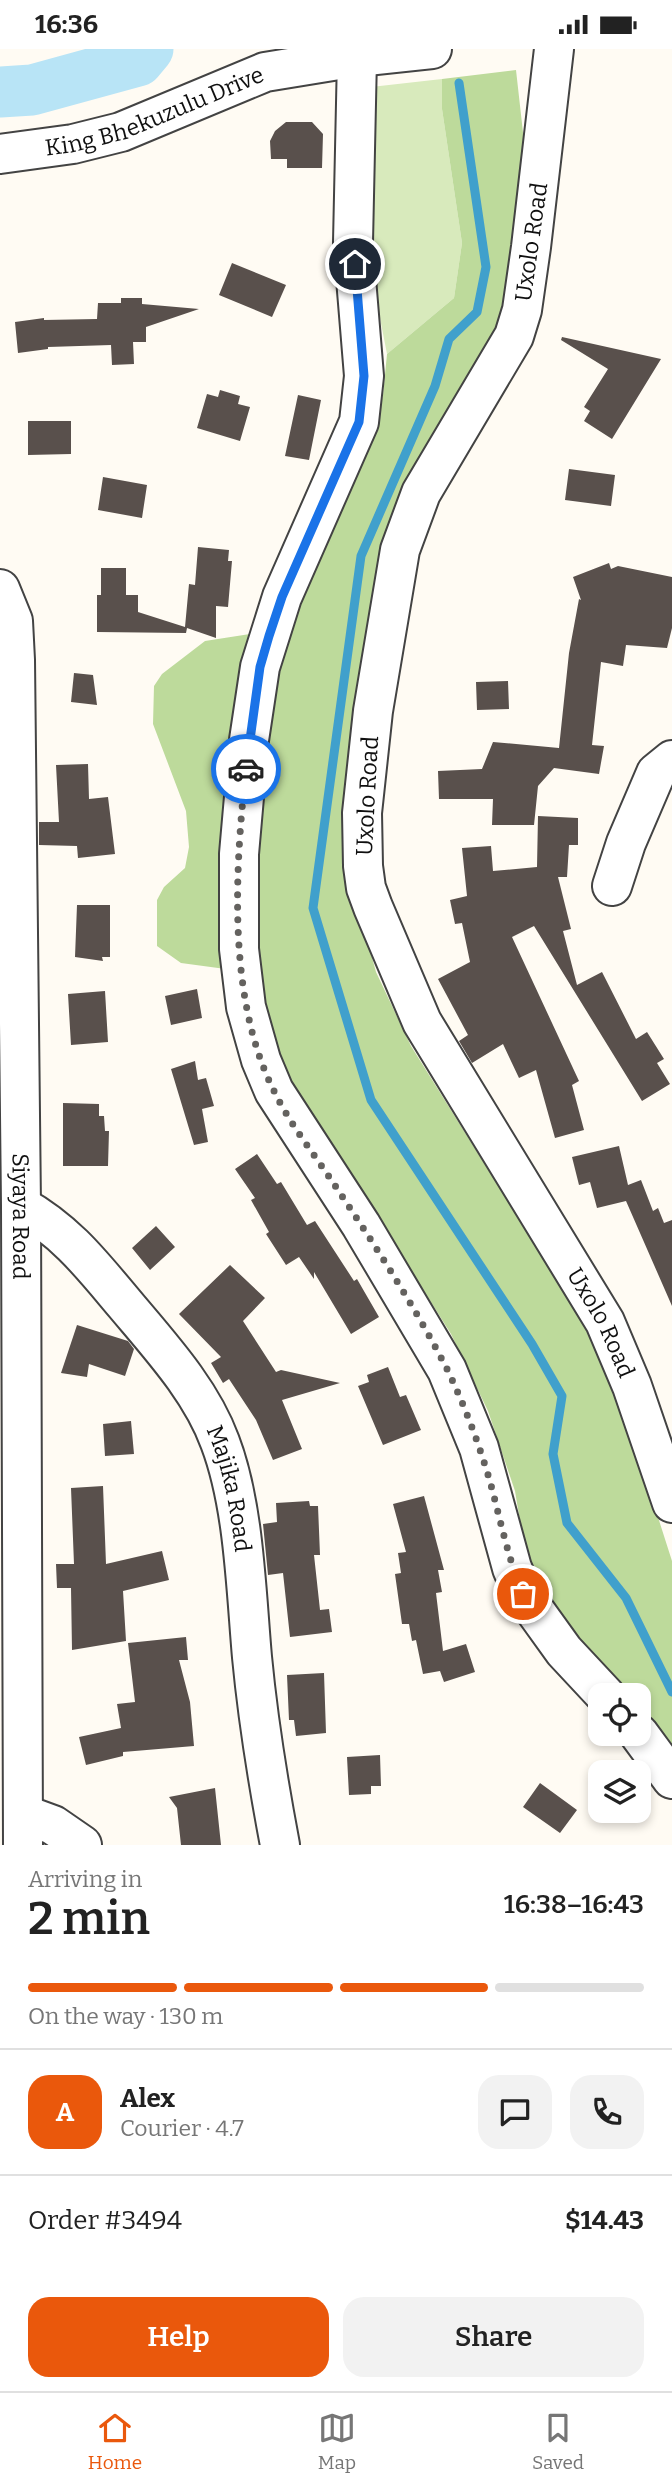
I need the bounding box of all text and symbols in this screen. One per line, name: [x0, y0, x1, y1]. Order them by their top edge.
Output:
text: 16:36: [35, 9, 98, 40]
street label: King Bhekuzulu Drive: [43, 60, 268, 162]
street label: Uxolo Road: [509, 180, 553, 303]
pin: [325, 234, 385, 294]
icon: home: [336, 245, 374, 283]
courier: [211, 734, 281, 804]
street label: Uxolo Road: [350, 735, 384, 857]
icon: car: [227, 750, 265, 788]
street label: Siyaya Road: [6, 1153, 35, 1280]
street label: Uxolo Road: [561, 1262, 641, 1382]
street label: Majika Road: [201, 1421, 257, 1554]
pin: [493, 1564, 553, 1624]
icon: bag: [504, 1575, 542, 1613]
map controls: [588, 1683, 651, 1823]
button: locate: [588, 1683, 651, 1746]
button: layers: [588, 1760, 651, 1823]
text: Arriving in: [28, 1865, 142, 1893]
text: 16:38–16:43: [504, 1889, 644, 1920]
text: 2 min: [28, 1891, 150, 1946]
text: On the way · 130 m: [28, 2002, 223, 2030]
button: chat: [478, 2075, 552, 2149]
button: phone: [570, 2075, 644, 2149]
text: Alex: [120, 2083, 175, 2114]
text: A: [56, 2097, 74, 2128]
text: Courier · 4.7: [120, 2114, 244, 2142]
text: Order #3494: [28, 2205, 182, 2236]
text: $14.43: [565, 2205, 644, 2236]
button: Help: [28, 2297, 329, 2377]
button: Share: [343, 2297, 644, 2377]
tab: Home: [88, 2409, 142, 2474]
tab: Map: [318, 2409, 356, 2474]
tab: Saved: [532, 2409, 584, 2474]

